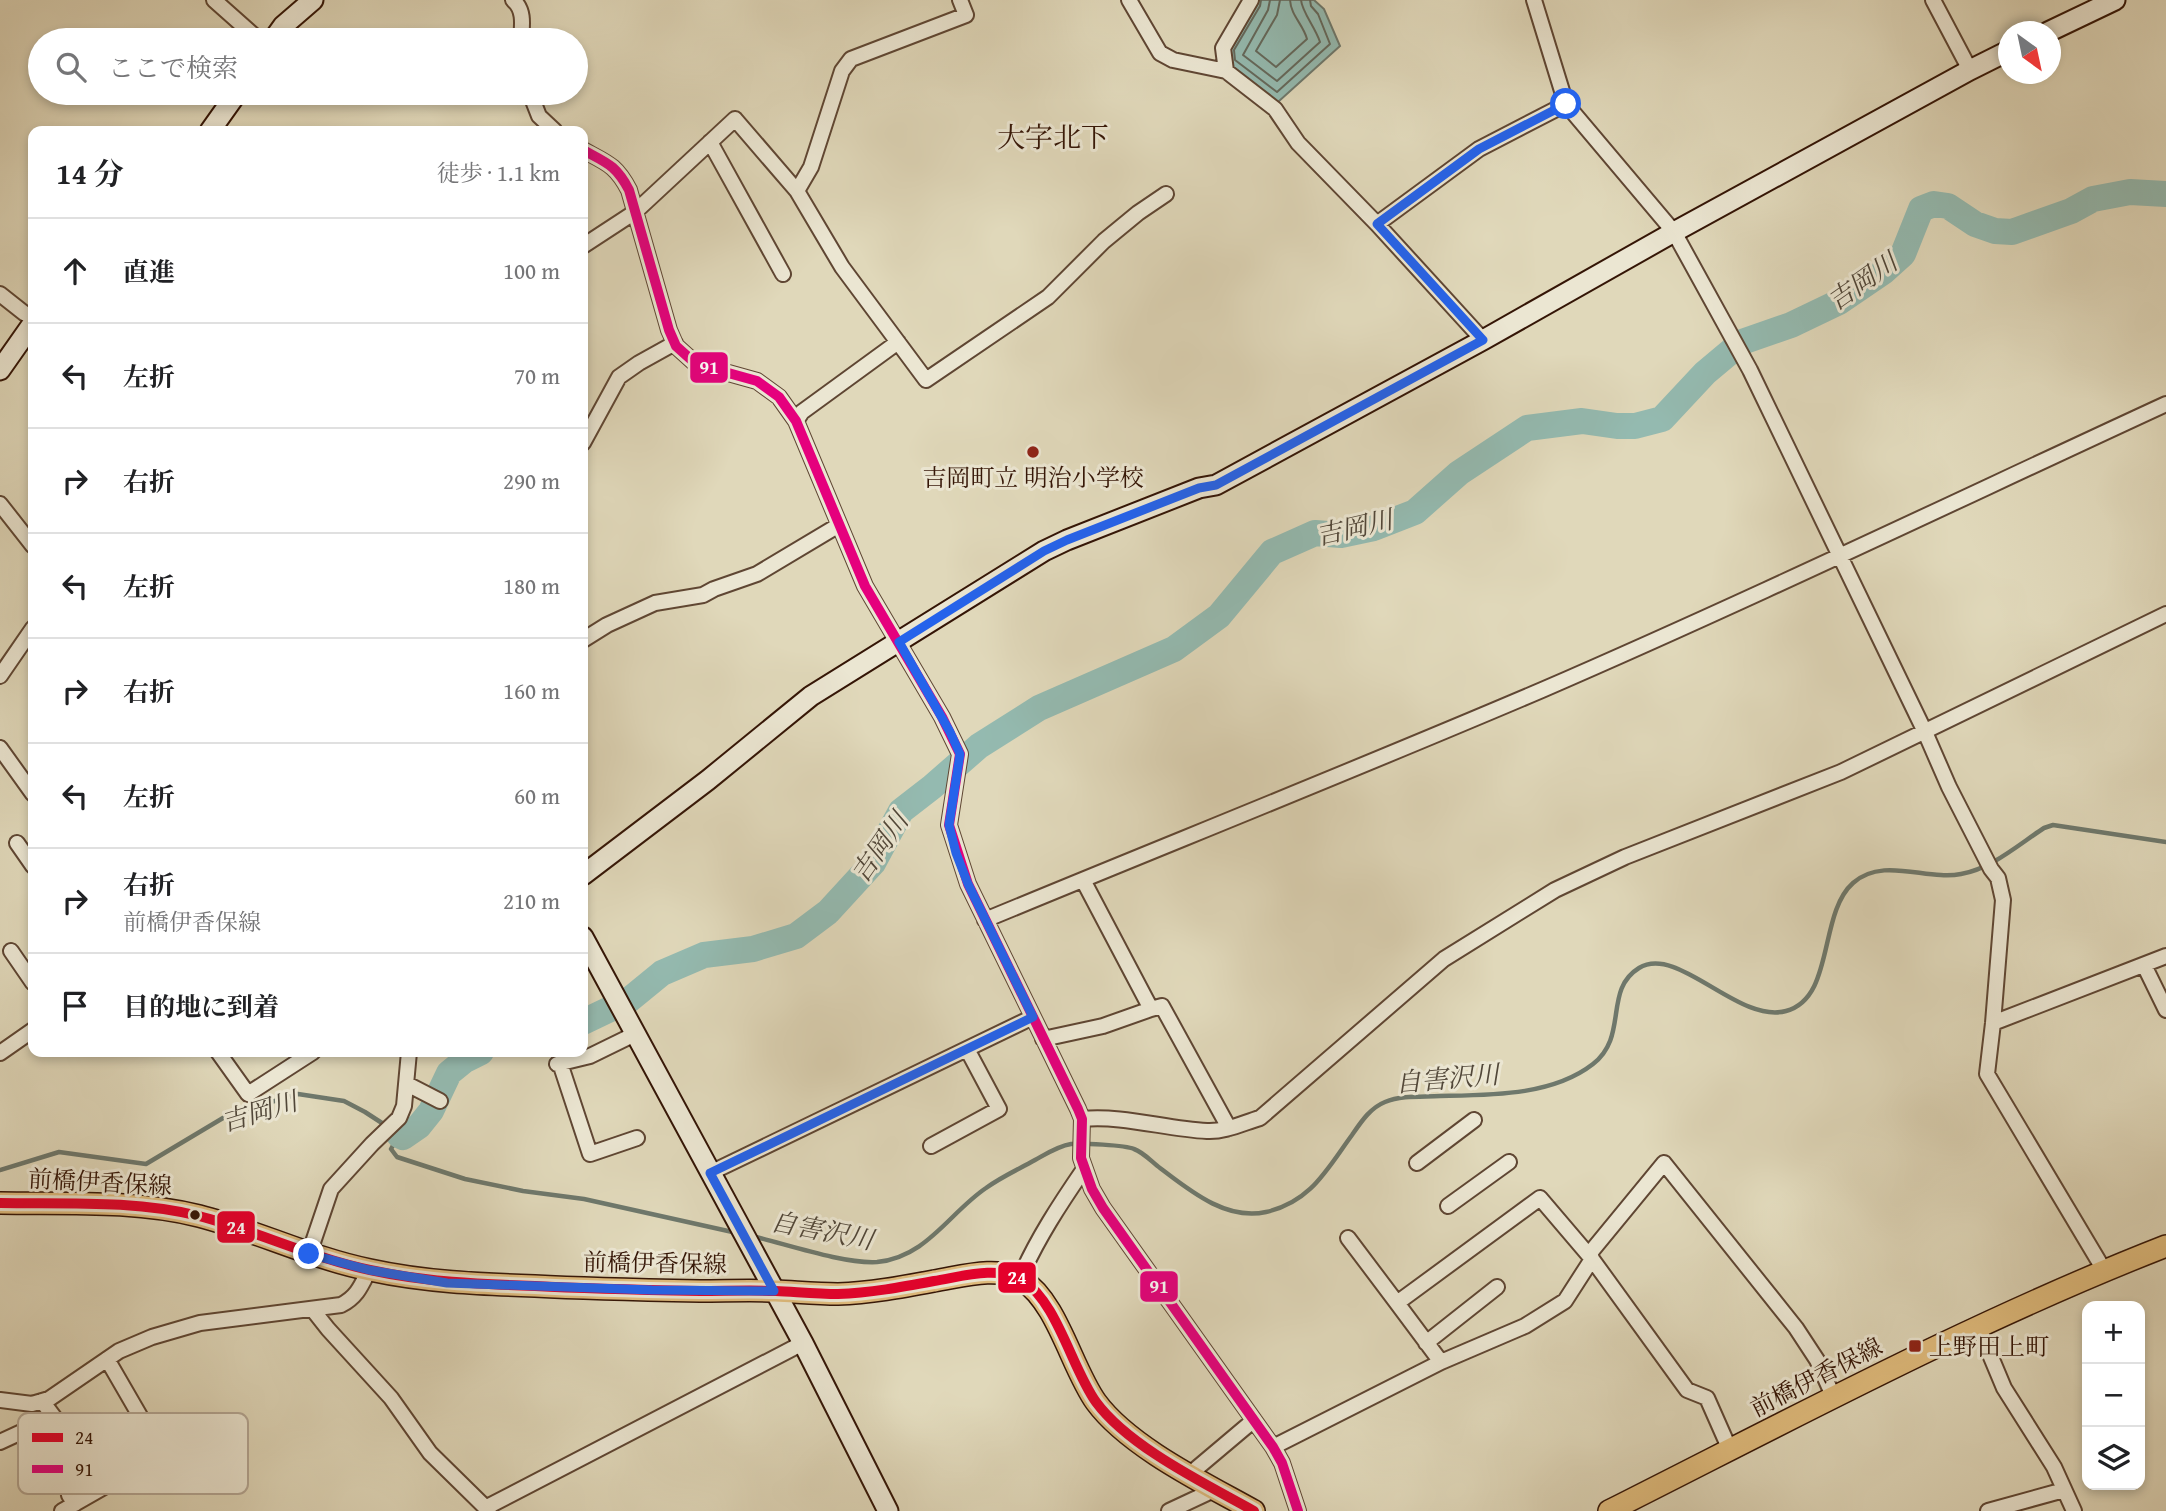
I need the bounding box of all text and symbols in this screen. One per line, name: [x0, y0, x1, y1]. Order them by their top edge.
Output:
north arrow: [1998, 21, 2061, 84]
search box: [28, 28, 588, 105]
icon: search: [52, 48, 90, 86]
text: ここで検索: [108, 48, 238, 87]
route start: [1550, 88, 1581, 119]
district label: 大字北下: [997, 116, 1109, 157]
text: 14 分: [56, 151, 124, 195]
text: 徒歩 · 1.1 km: [437, 156, 560, 189]
water label: 吉岡川: [1819, 241, 1908, 319]
icon: ahead: [56, 252, 94, 290]
text: 直進: [123, 252, 175, 291]
text: 100 m: [503, 254, 560, 287]
line badge: 91: [689, 351, 729, 384]
text: 91: [699, 353, 719, 381]
icon: left: [56, 357, 94, 395]
text: 左折: [123, 357, 175, 396]
text: 70 m: [514, 359, 560, 392]
marker: 吉岡町立 明治小学校: [1025, 444, 1041, 460]
place label: 吉岡町立 明治小学校: [922, 460, 1144, 495]
icon: right: [56, 462, 94, 500]
text: 右折: [123, 462, 175, 501]
text: 290 m: [503, 464, 560, 497]
water label: 吉岡川: [1312, 499, 1399, 555]
icon: left: [56, 567, 94, 605]
text: 左折: [123, 567, 175, 606]
text: 180 m: [503, 569, 560, 602]
icon: right: [56, 672, 94, 710]
text: 右折: [123, 672, 175, 711]
text: 160 m: [503, 674, 560, 707]
icon: left: [56, 777, 94, 815]
text: 左折: [123, 777, 175, 816]
text: 60 m: [514, 779, 560, 812]
water label: 吉岡川: [841, 801, 919, 890]
text: 右折: [123, 865, 175, 904]
icon: right: [56, 882, 94, 920]
text: 210 m: [503, 884, 560, 917]
text: 前橋伊香保線: [123, 905, 261, 938]
icon: arrive: [56, 987, 94, 1025]
text: 目的地に到着: [123, 987, 279, 1026]
water label: 自害沢川: [1393, 1054, 1503, 1102]
water label: 吉岡川: [216, 1080, 305, 1141]
street label: 前橋伊香保線: [27, 1161, 173, 1203]
water label: 自害沢川: [767, 1201, 880, 1260]
unlabelled marker: [188, 1208, 202, 1222]
line badge: 24: [216, 1210, 256, 1244]
text: 24: [226, 1213, 246, 1241]
route end: [293, 1238, 324, 1269]
street label: 前橋伊香保線: [583, 1244, 727, 1282]
line badge: 24: [997, 1261, 1037, 1294]
text: 24: [1007, 1263, 1027, 1291]
line badge: 91: [1139, 1270, 1179, 1303]
text: 91: [1149, 1272, 1169, 1300]
map controls: [2082, 1301, 2145, 1490]
button: +: [2082, 1301, 2145, 1364]
street label: 前橋伊香保線: [1744, 1329, 1888, 1425]
place label: 上野田上町: [1929, 1329, 2049, 1364]
marker: 上野田上町: [1907, 1338, 1923, 1354]
button: −: [2082, 1364, 2145, 1427]
legend: [18, 1413, 248, 1494]
text: 24: [75, 1423, 93, 1451]
button: layers: [2082, 1427, 2145, 1490]
text: 91: [75, 1455, 93, 1483]

